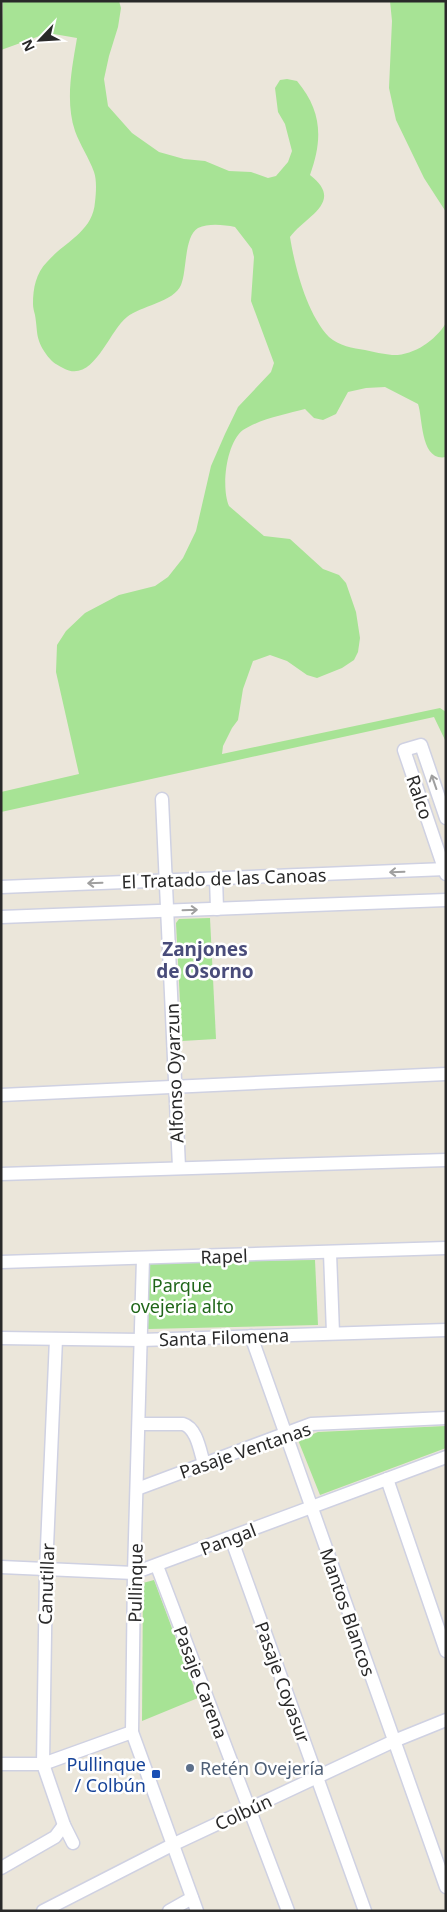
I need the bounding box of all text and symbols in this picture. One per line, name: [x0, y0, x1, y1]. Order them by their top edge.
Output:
north arrow: [15, 15, 65, 65]
text: N: [17, 37, 39, 55]
street label: Ralco: [401, 772, 439, 822]
one-way arrow: [428, 774, 438, 790]
street label: El Tratado de las Canoas: [121, 862, 327, 894]
one-way arrow: [389, 867, 405, 876]
one-way arrow: [87, 878, 104, 888]
one-way arrow: [182, 905, 198, 915]
district label: Zanjones de Osorno: [156, 936, 254, 984]
street label: Alfonso Oyarzun: [160, 1003, 188, 1143]
street label: Rapel: [200, 1243, 248, 1269]
park label: Parque ovejeria alto: [130, 1273, 234, 1318]
street label: Santa Filomena: [159, 1323, 289, 1351]
street label: Pasaje Ventanas: [176, 1416, 314, 1484]
street label: Pangal: [197, 1517, 259, 1561]
street label: Canutillar: [33, 1542, 59, 1625]
street label: Pullinque: [122, 1543, 148, 1623]
street label: Mantos Blancos: [315, 1545, 381, 1679]
street label: Pasaje Coyasur: [250, 1618, 316, 1747]
street label: Pasaje Carena: [168, 1622, 234, 1742]
place label: Pullinque / Colbún: [67, 1752, 146, 1797]
place label: Retén Ovejería: [200, 1756, 324, 1780]
marker: Retén Ovejería: [184, 1762, 196, 1774]
marker: Pullinque / Colbún: [150, 1768, 162, 1780]
street label: Colbún: [211, 1788, 275, 1836]

